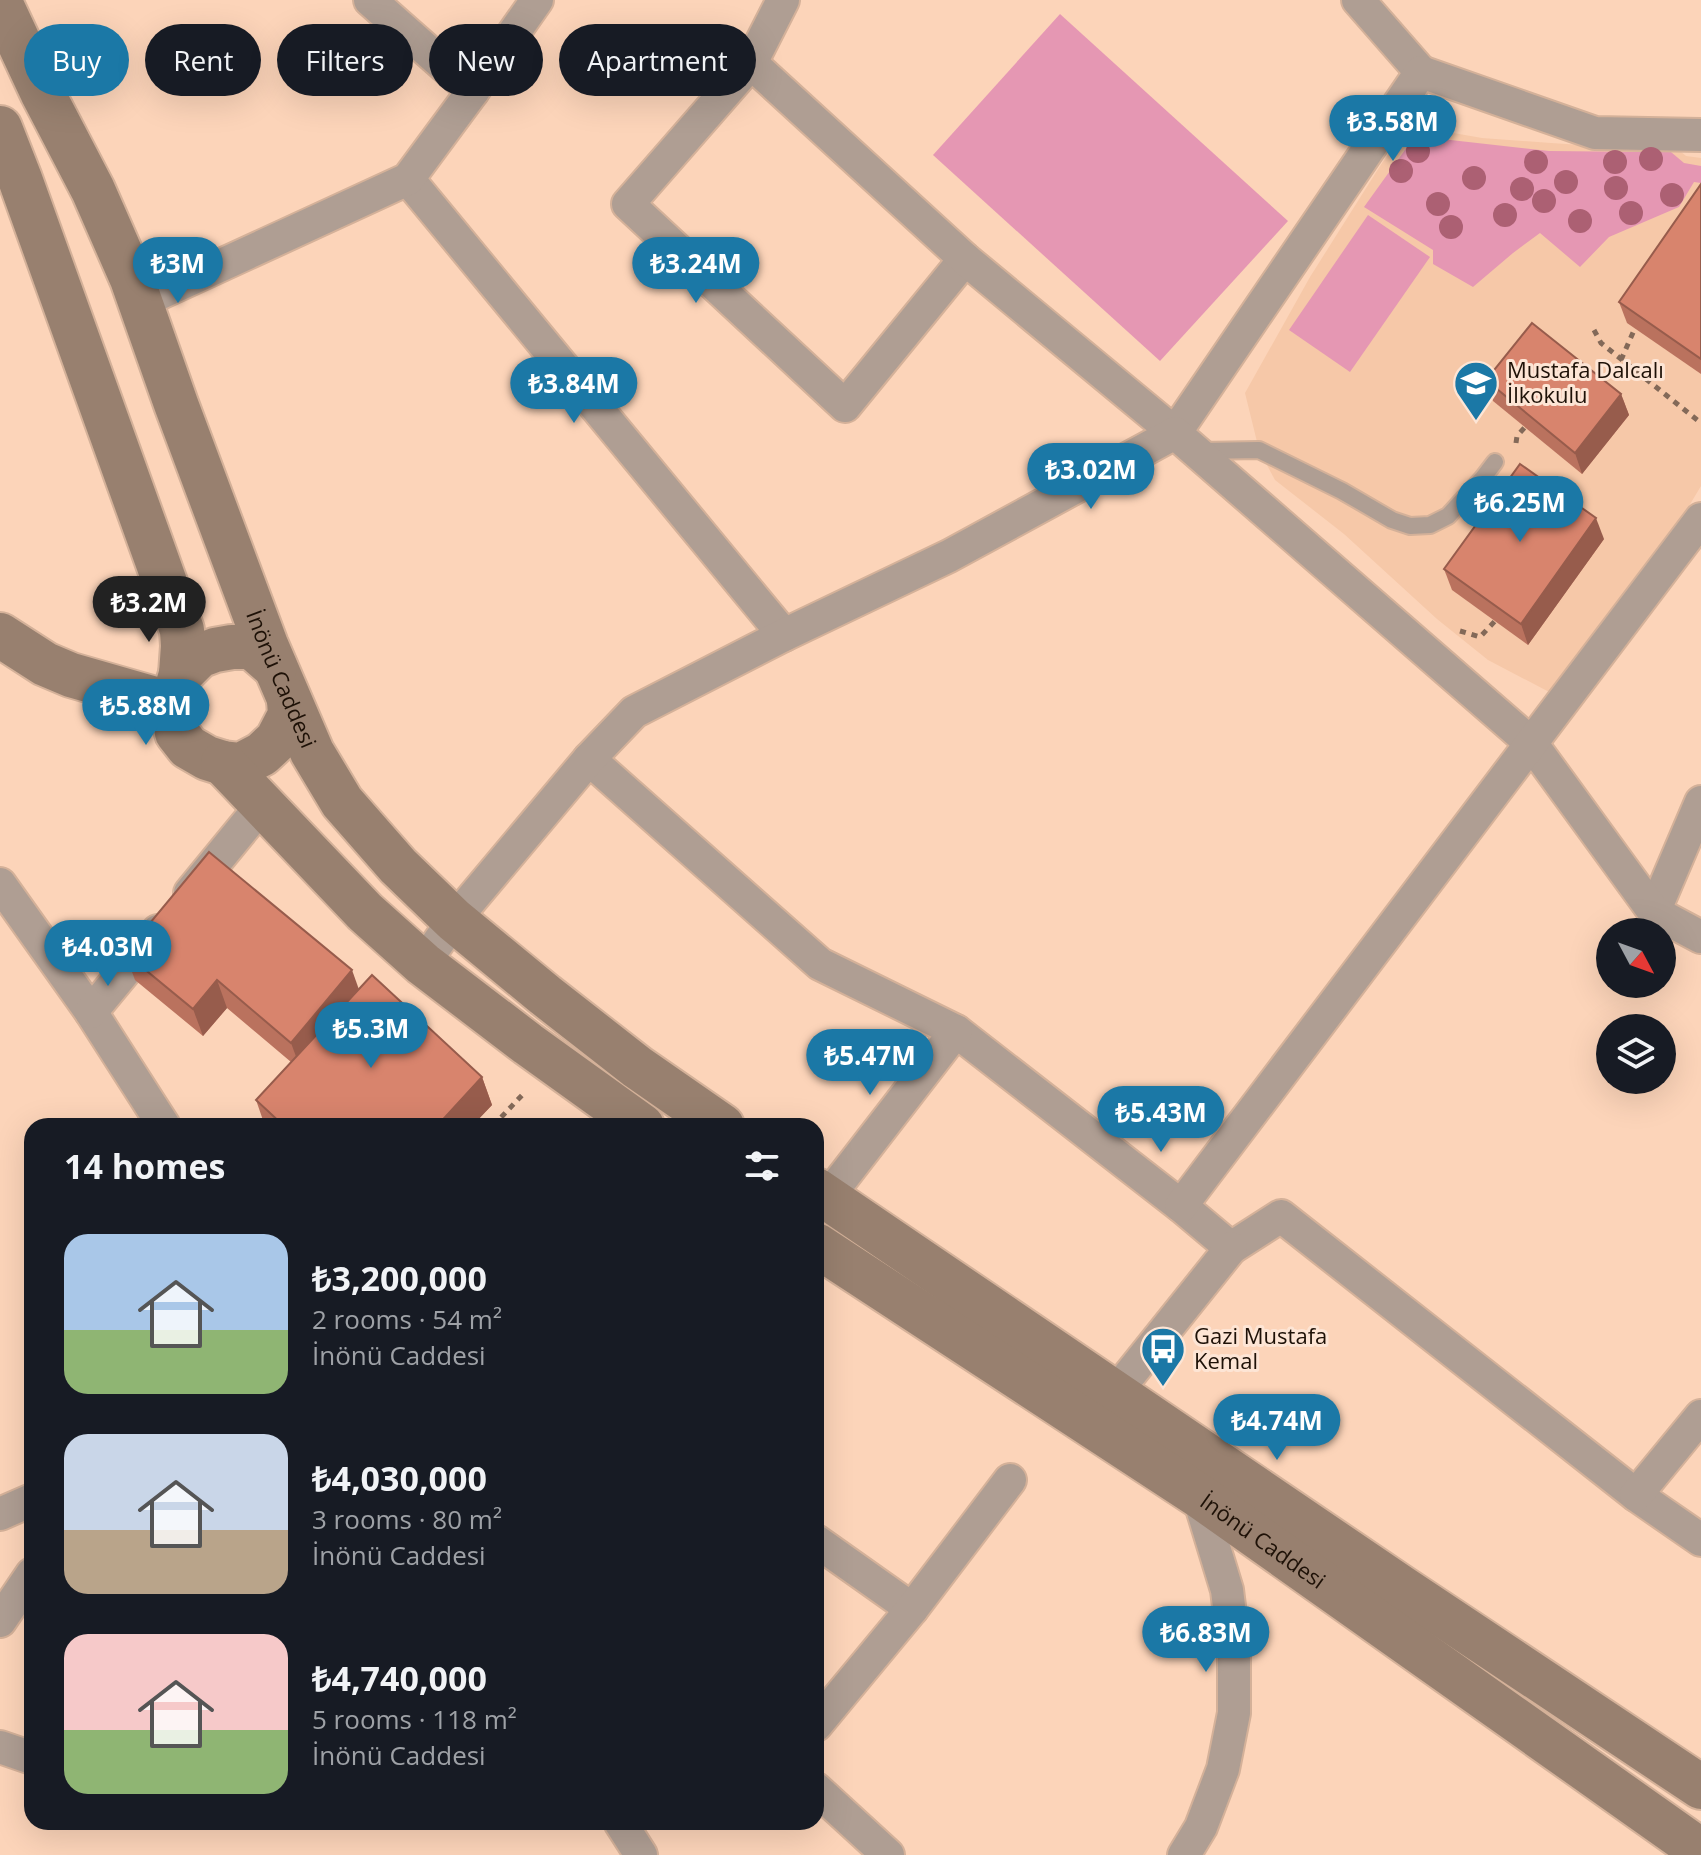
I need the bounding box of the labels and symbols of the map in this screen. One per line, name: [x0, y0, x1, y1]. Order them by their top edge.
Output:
pin: ₺3.58M: [1328, 95, 1458, 163]
pin: ₺3M: [139, 237, 217, 305]
pin: ₺3.24M: [631, 237, 761, 305]
place label: Mustafa Dalcalı İlkokulu: [1507, 354, 1664, 409]
pin: ₺3.84M: [509, 357, 639, 425]
school or university icon: Mustafa Dalcalı İlkokulu: [1452, 359, 1500, 422]
pin: ₺3.02M: [1026, 443, 1156, 511]
pin: ₺6.25M: [1455, 476, 1585, 544]
pin: ₺3.2M: [93, 576, 205, 644]
street label: İnönü Caddesi: [240, 605, 324, 752]
pin: ₺5.88M: [81, 679, 211, 747]
north arrow: [1596, 918, 1676, 998]
pin: ₺4.03M: [43, 920, 173, 988]
pin: ₺5.3M: [315, 1002, 427, 1070]
pin: ₺5.47M: [805, 1029, 935, 1097]
pin: ₺5.43M: [1096, 1086, 1226, 1154]
place label: Gazi Mustafa Kemal: [1194, 1320, 1327, 1375]
bus stop icon: Gazi Mustafa Kemal: [1139, 1325, 1187, 1388]
pin: ₺4.74M: [1212, 1394, 1342, 1462]
street label: İnönü Caddesi: [1195, 1485, 1332, 1595]
pin: ₺6.83M: [1141, 1606, 1271, 1674]

